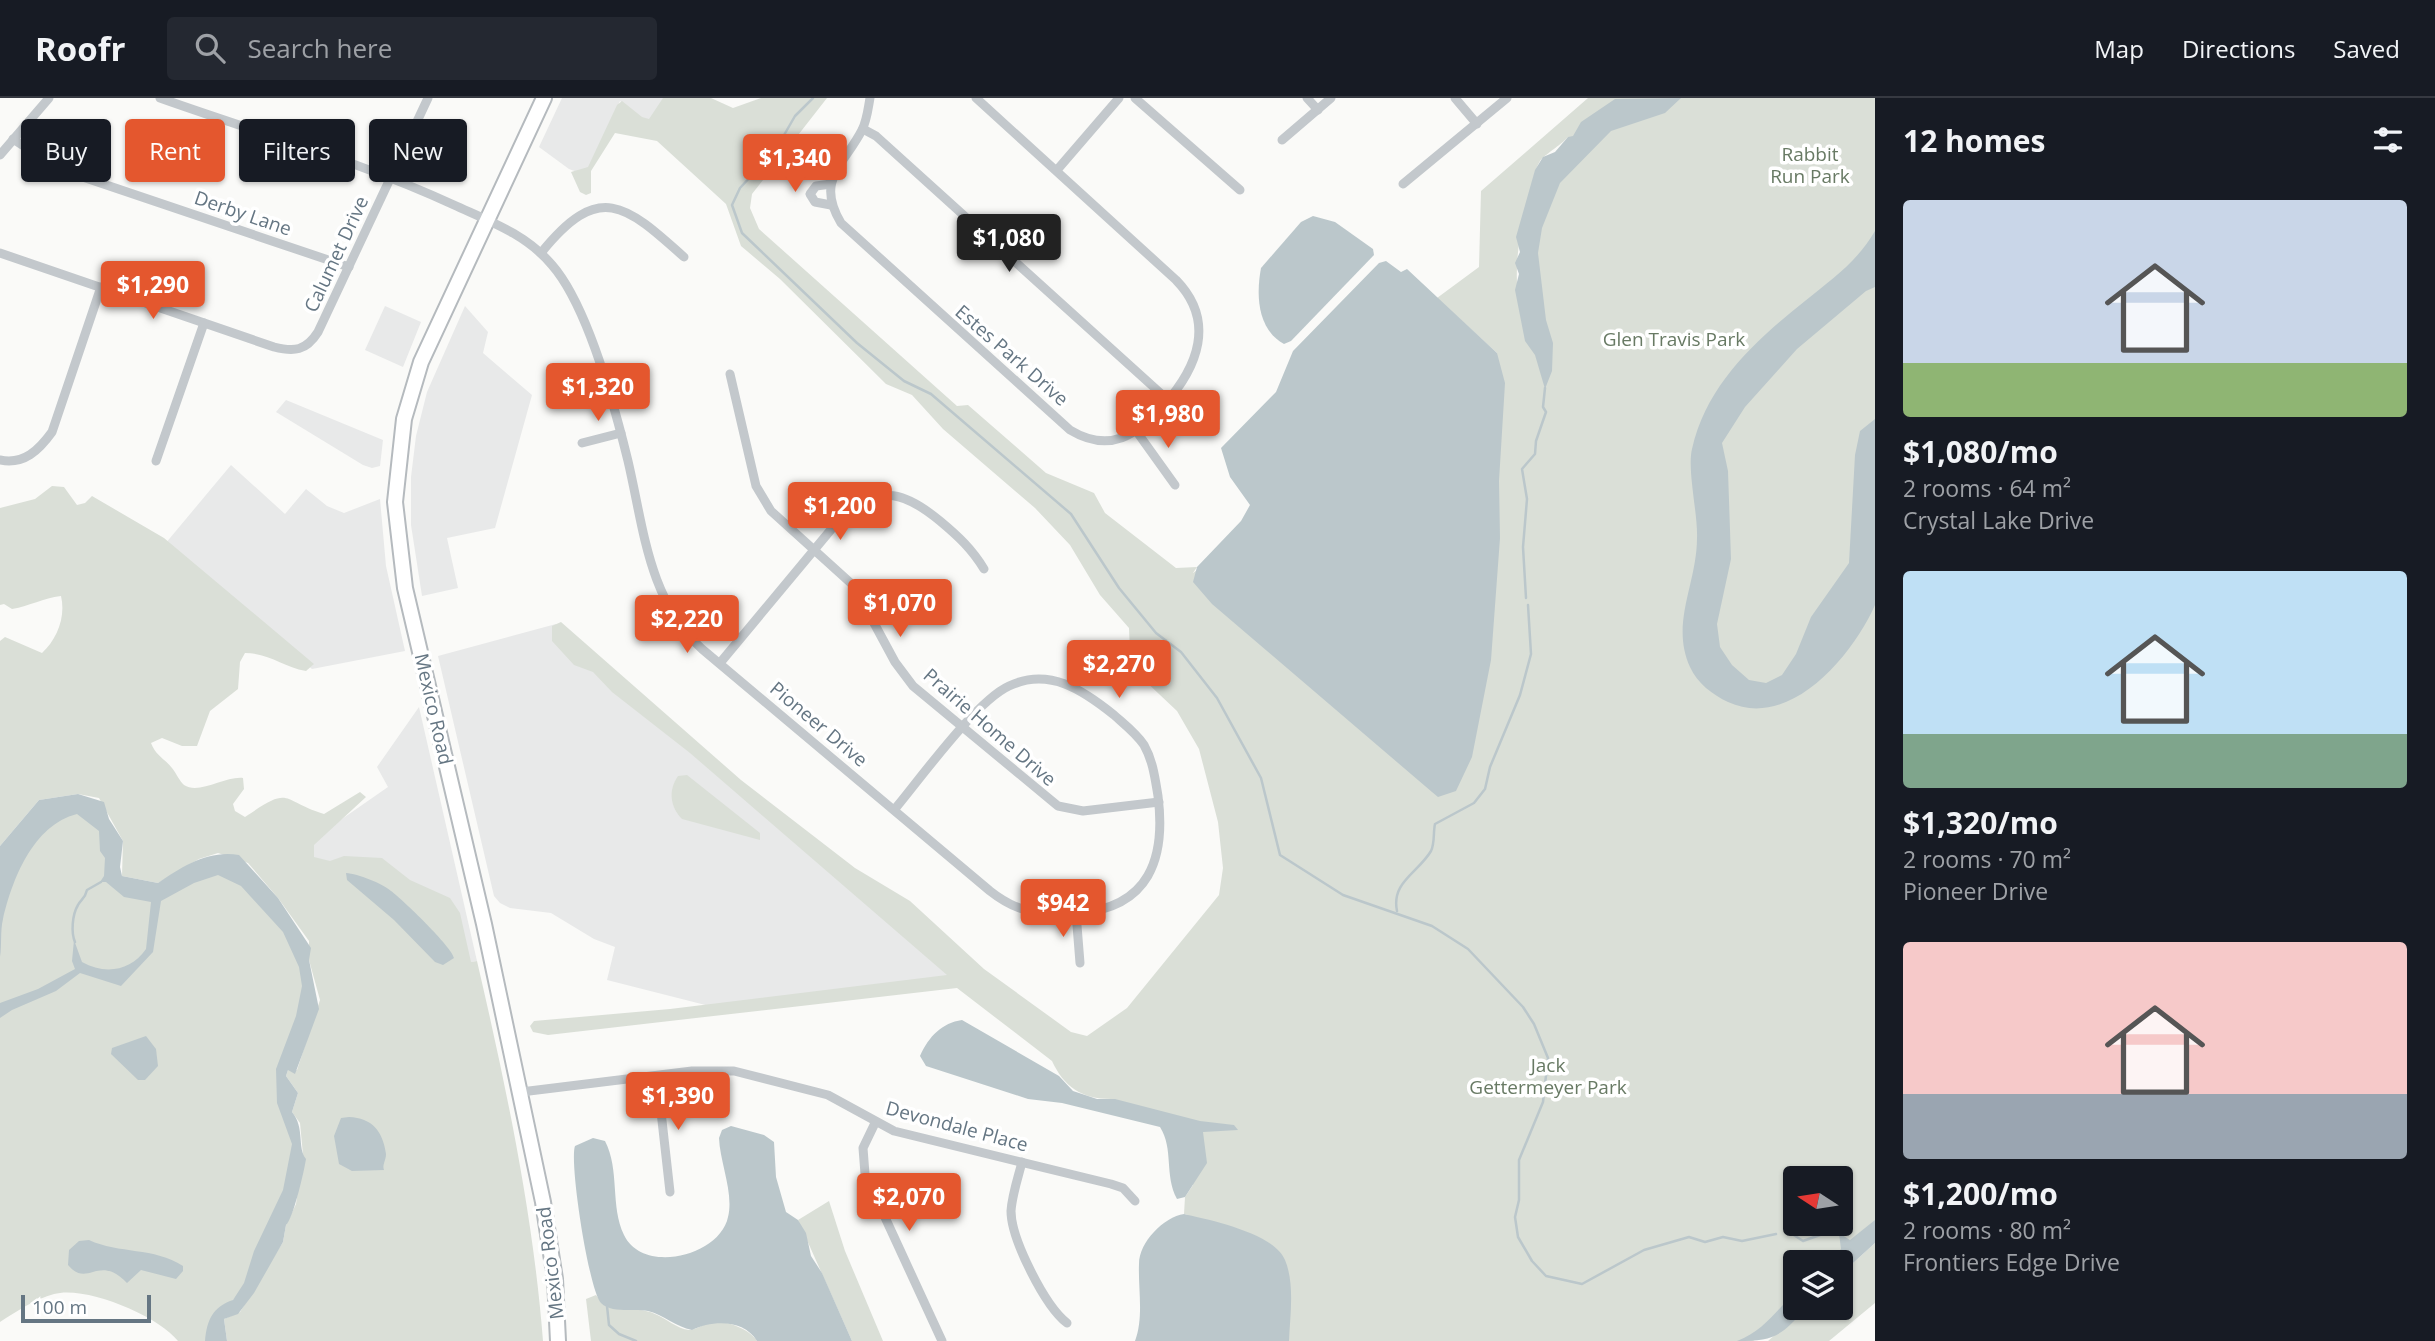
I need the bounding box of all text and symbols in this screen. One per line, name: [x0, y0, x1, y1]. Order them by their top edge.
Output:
search box: [167, 17, 657, 80]
text: Roofr: [35, 26, 125, 71]
icon: search: [191, 29, 229, 67]
text: Search here: [247, 30, 392, 66]
text: Map: [2094, 32, 2144, 65]
text: Directions: [2182, 32, 2295, 65]
text: Saved: [2333, 32, 2400, 65]
chip: Buy: [21, 119, 111, 182]
chip: Rent: [125, 119, 225, 182]
chip: Filters: [239, 119, 355, 182]
chip: New: [369, 119, 467, 182]
text: 12 homes: [1903, 120, 2046, 161]
icon: filters: [2369, 121, 2407, 159]
pin: $1,340: [738, 134, 852, 194]
text: $1,340: [759, 141, 831, 173]
park label: Rabbit Run Park: [1770, 141, 1850, 189]
street label: Derby Lane: [191, 184, 295, 242]
street label: Calumet Drive: [298, 192, 374, 316]
pin: $1,080: [952, 214, 1066, 274]
text: $1,080: [973, 221, 1045, 253]
icon: home: [2092, 245, 2218, 371]
pin: $1,290: [96, 262, 210, 321]
text: $1,290: [117, 268, 189, 300]
street label: Estes Park Drive: [950, 299, 1074, 411]
park label: Glen Travis Park: [1603, 326, 1745, 352]
pin: $1,320: [541, 364, 655, 423]
text: $1,320: [562, 370, 634, 402]
pin: $1,980: [1111, 390, 1225, 450]
text: $1,980: [1132, 397, 1204, 429]
text: $1,080/mo: [1903, 431, 2058, 472]
text: 2 rooms · 64 m²: [1903, 472, 2071, 504]
pin: $1,200: [783, 482, 897, 542]
text: $1,200: [804, 489, 876, 521]
text: Crystal Lake Drive: [1903, 504, 2094, 536]
pin: $1,070: [843, 580, 957, 639]
text: $1,070: [864, 586, 936, 618]
pin: $2,220: [630, 596, 744, 655]
text: $2,220: [651, 602, 723, 634]
icon: home: [2092, 616, 2218, 742]
pin: $2,270: [1062, 640, 1176, 700]
text: $2,270: [1083, 647, 1155, 679]
street label: Mexico Road: [409, 651, 459, 767]
street label: Prairie Home Drive: [918, 662, 1062, 792]
street label: Pioneer Drive: [765, 676, 873, 772]
text: $1,320/mo: [1903, 802, 2058, 843]
text: 2 rooms · 70 m²: [1903, 843, 2071, 875]
text: Pioneer Drive: [1903, 875, 2048, 907]
pin: $942: [1022, 880, 1104, 939]
text: $942: [1037, 886, 1089, 918]
icon: home: [2092, 987, 2218, 1113]
park label: Jack Gettermeyer Park: [1469, 1052, 1627, 1100]
pin: $1,390: [621, 1072, 735, 1132]
text: $1,390: [642, 1079, 714, 1111]
street label: Devondale Place: [883, 1095, 1031, 1157]
north arrow: [1783, 1166, 1853, 1236]
map controls: [1783, 1166, 1853, 1320]
text: $1,200/mo: [1903, 1173, 2058, 1214]
pin: $2,070: [852, 1174, 966, 1233]
text: $2,070: [873, 1180, 945, 1212]
street label: Mexico Road: [530, 1205, 570, 1321]
text: 2 rooms · 80 m²: [1903, 1214, 2071, 1246]
text: Frontiers Edge Drive: [1903, 1246, 2120, 1278]
button: layers: [1783, 1250, 1853, 1320]
scale bar: [21, 1292, 150, 1324]
text: 100 m: [32, 1294, 87, 1320]

